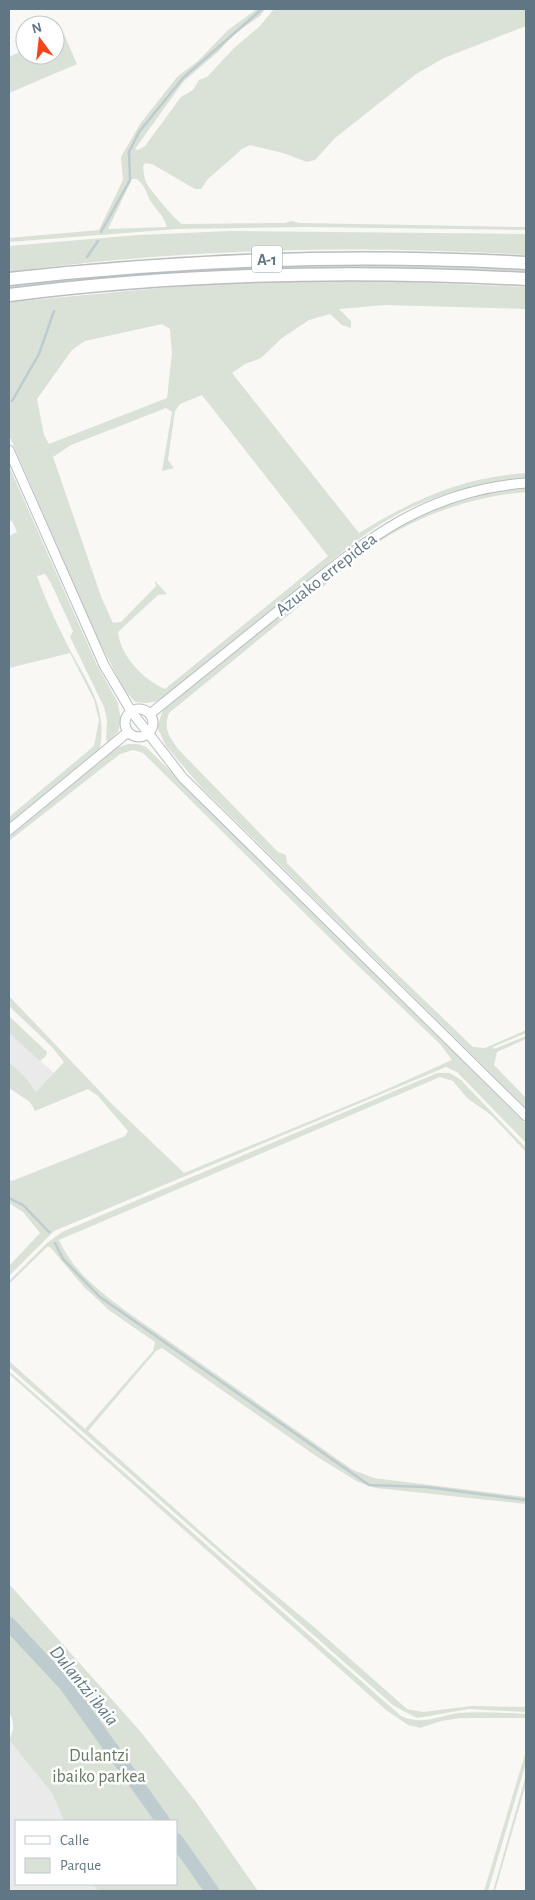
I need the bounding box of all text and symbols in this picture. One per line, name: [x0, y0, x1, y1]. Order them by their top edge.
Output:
north arrow: [15, 15, 65, 65]
text: N: [30, 20, 43, 36]
road number: A-1: [252, 245, 282, 272]
street label: Azuako errepidea: [273, 530, 381, 620]
water label: Dulantzi ibaia: [46, 1642, 122, 1730]
park label: Dulantzi ibaiko parkea: [52, 1747, 146, 1786]
legend: [15, 1820, 178, 1885]
text: Calle: [60, 1833, 89, 1848]
text: Parque: [60, 1858, 101, 1873]

